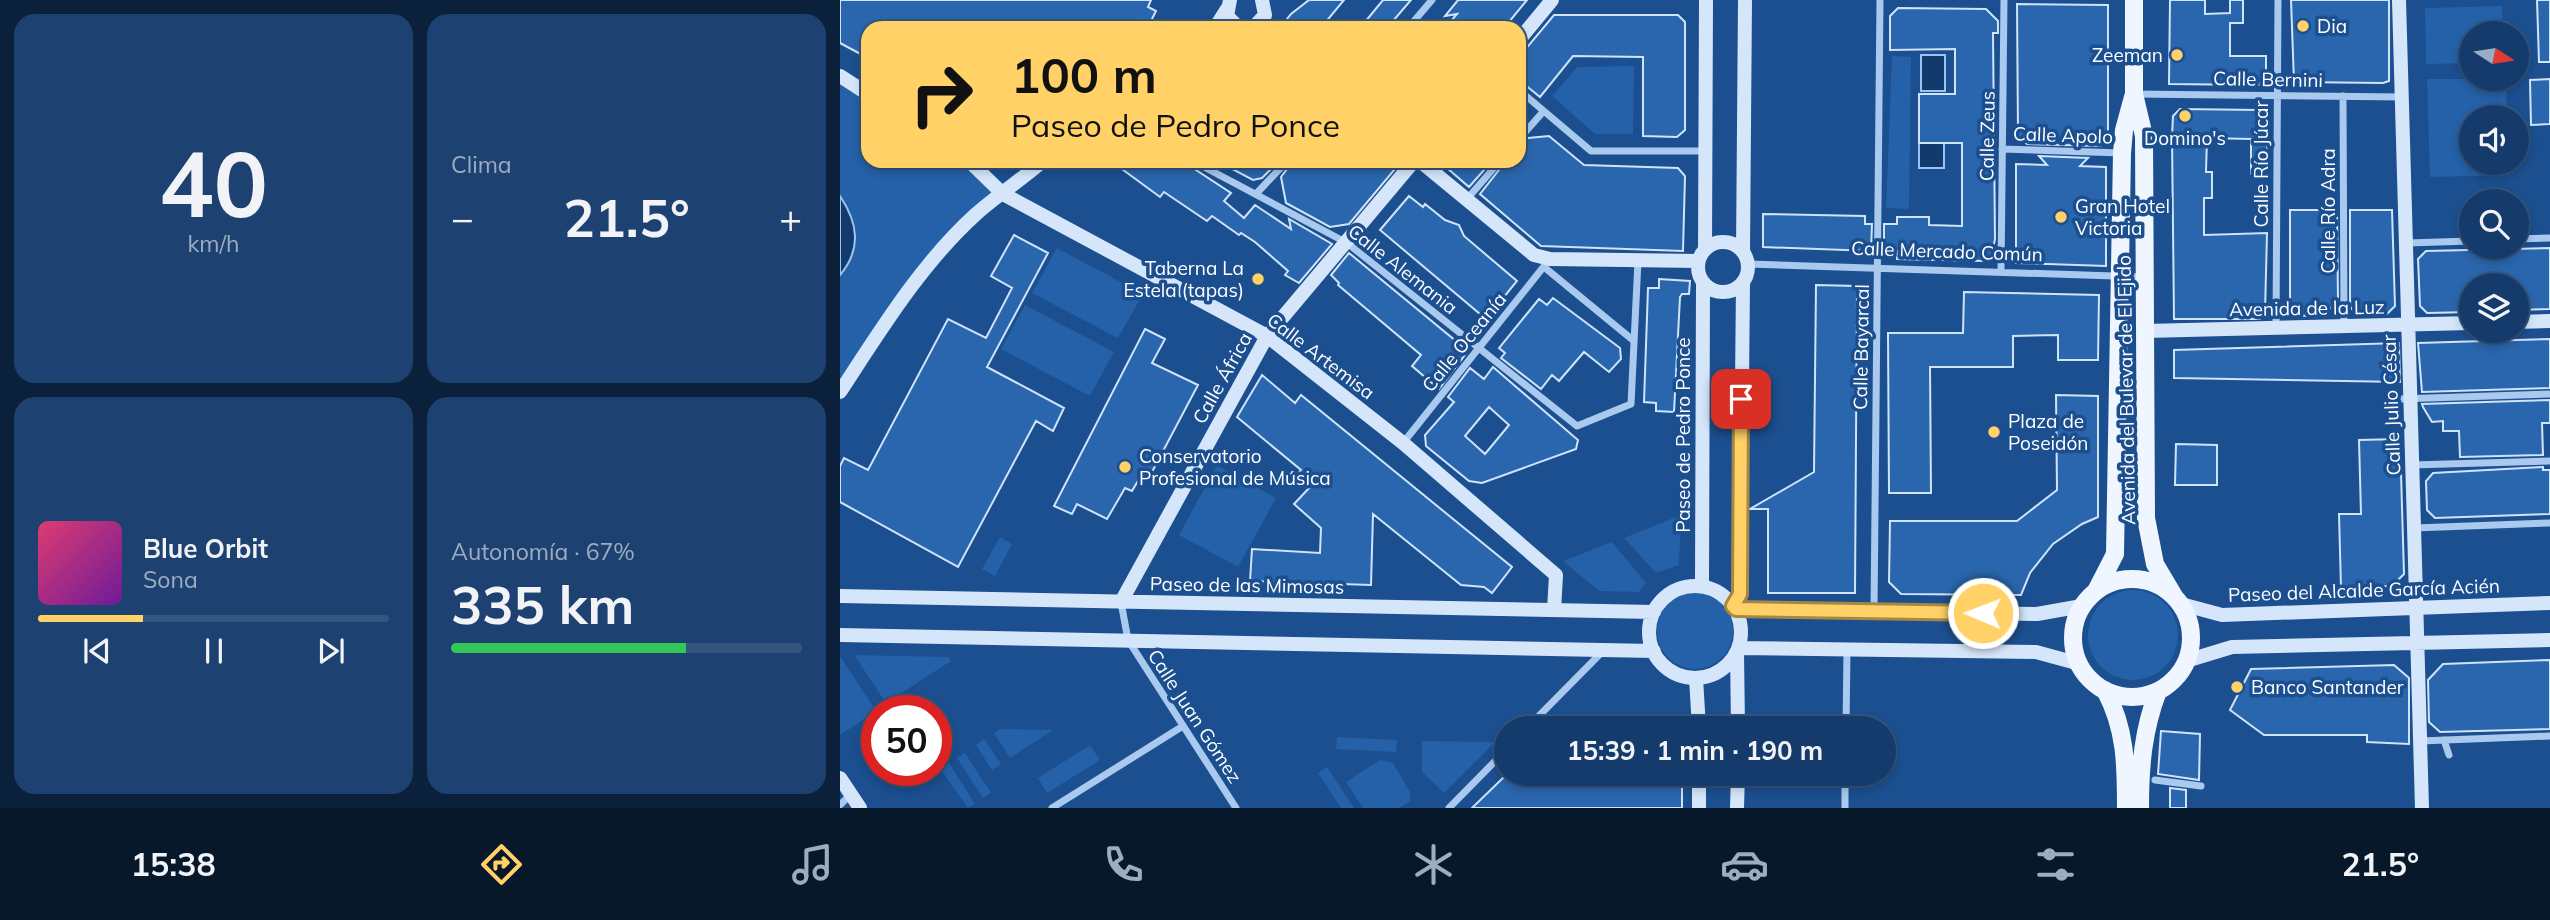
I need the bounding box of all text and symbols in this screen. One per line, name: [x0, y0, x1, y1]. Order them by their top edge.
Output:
place label: Dia: [2317, 14, 2347, 38]
marker: Dia: [2295, 18, 2311, 34]
north arrow: [2459, 21, 2529, 91]
map controls: [2459, 21, 2529, 343]
place label: Zeeman: [2092, 43, 2163, 67]
text: 100 m: [1011, 44, 1157, 105]
marker: Zeeman: [2169, 47, 2185, 63]
icon: right: [896, 49, 987, 140]
street label: Calle Bernini: [2213, 66, 2323, 92]
street label: Calle Zeus: [1974, 91, 2000, 181]
street label: Calle Río Júcar: [2249, 101, 2273, 227]
text: Paseo de Pedro Ponce: [1011, 105, 1340, 145]
button: sound: [2459, 105, 2529, 175]
marker: Domino's: [2177, 108, 2193, 124]
street label: Calle Apolo: [2013, 121, 2113, 149]
text: 40: [159, 126, 268, 240]
place label: Domino's: [2144, 126, 2226, 150]
street label: Calle Río Adra: [2316, 148, 2340, 274]
text: Clima: [451, 150, 512, 179]
text: 21.5°: [563, 185, 690, 250]
button: search: [2459, 189, 2529, 259]
text: −: [451, 194, 474, 242]
text: +: [779, 194, 802, 242]
place label: Gran Hotel Victoria: [2075, 194, 2170, 240]
marker: Gran Hotel Victoria: [2053, 209, 2069, 225]
street label: Calle Alemania: [1343, 219, 1463, 319]
text: km/h: [187, 229, 240, 258]
street label: Calle Mercado Común: [1851, 236, 2043, 266]
street label: Avenida del Bulevar de El Ejido: [2112, 255, 2140, 525]
place label: Taberna La Estela (tapas): [1124, 256, 1244, 302]
marker: Taberna La Estela (tapas): [1250, 271, 1266, 287]
button: layers: [2459, 273, 2529, 343]
street label: Calle Bayarcal: [1848, 284, 1874, 410]
street label: Calle Oceanía: [1417, 287, 1511, 397]
street label: Avenida de la Luz: [2229, 295, 2385, 321]
street label: Calle Artemisa: [1262, 308, 1380, 404]
street label: Calle África: [1187, 328, 1257, 428]
street label: Calle Julio César: [2377, 334, 2405, 476]
street label: Paseo de Pedro Ponce: [1671, 337, 1695, 533]
pin: [1711, 369, 1771, 429]
icon: arrive: [1722, 380, 1760, 418]
place label: Plaza de Poseidón: [2008, 409, 2088, 455]
marker: Plaza de Poseidón: [1986, 424, 2002, 440]
place label: Conservatorio Profesional de Música: [1139, 444, 1331, 490]
marker: Conservatorio Profesional de Música: [1117, 459, 1133, 475]
text: Blue Orbit: [143, 532, 268, 565]
text: Autonomía · 67%: [451, 537, 635, 566]
text: Sona: [143, 565, 198, 594]
street label: Paseo de las Mimosas: [1150, 571, 1344, 599]
text: 335 km: [451, 572, 634, 637]
street label: Paseo del Alcalde García Acién: [2228, 573, 2500, 607]
position arrow: [1946, 576, 2020, 650]
icon: previous: [78, 632, 116, 670]
icon: pause: [195, 632, 233, 670]
icon: next: [312, 632, 350, 670]
street label: Calle Juan Gómez: [1143, 645, 1247, 788]
place label: Banco Santander: [2251, 675, 2404, 699]
marker: Banco Santander: [2229, 679, 2245, 695]
speed limit sign: 50: [861, 695, 952, 786]
text: 15:39 · 1 min · 190 m: [1567, 734, 1823, 767]
icon: directions: [477, 840, 526, 889]
icon: music: [788, 840, 837, 889]
icon: phone: [1099, 840, 1148, 889]
icon: climate: [1409, 840, 1458, 889]
icon: car: [1720, 840, 1769, 889]
icon: filters: [2031, 840, 2080, 889]
text: 15:38: [131, 844, 216, 884]
text: 21.5°: [2341, 844, 2419, 884]

